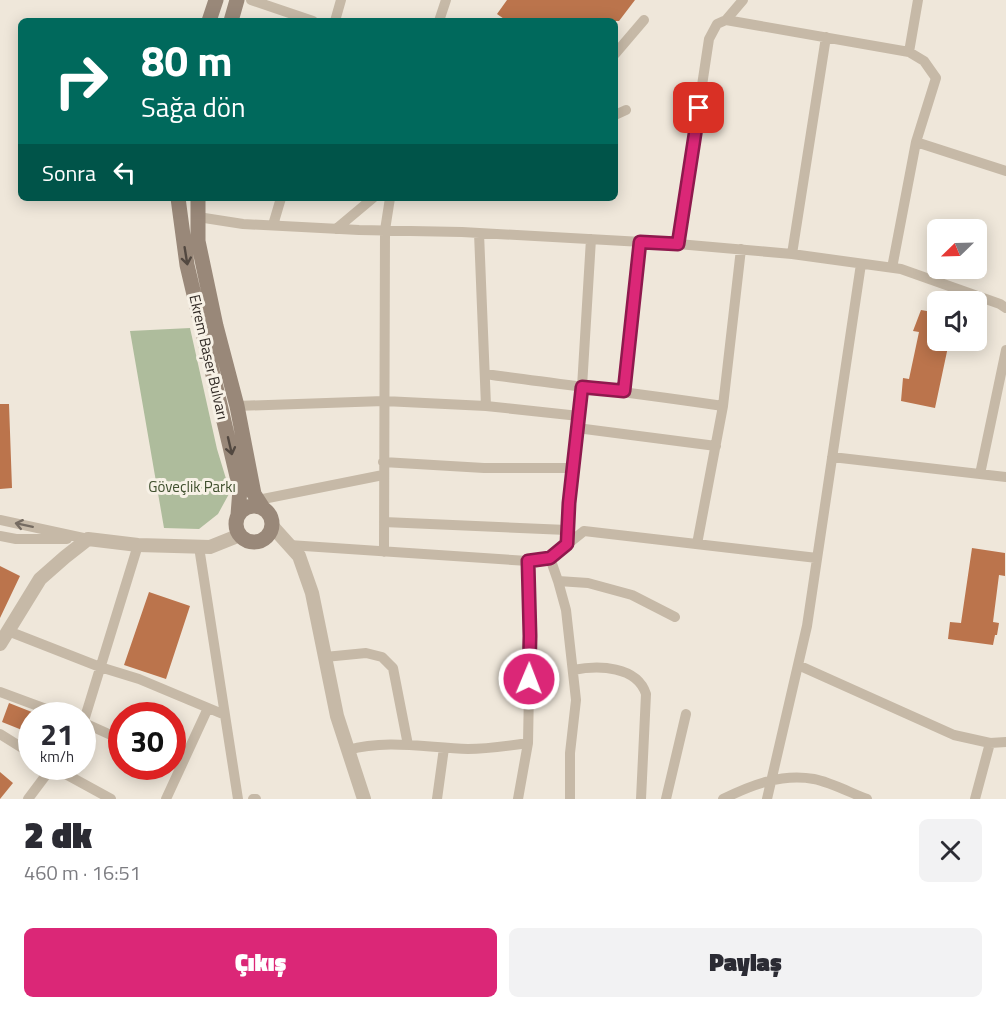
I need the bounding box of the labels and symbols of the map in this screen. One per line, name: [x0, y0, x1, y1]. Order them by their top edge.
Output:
pin: [673, 82, 724, 133]
north arrow: [927, 219, 987, 279]
one-way arrow: [181, 246, 192, 265]
street label: Ekrem Başer Bulvarı: [183, 292, 235, 422]
one-way arrow: [224, 436, 236, 455]
park label: Göveçlik Parkı: [148, 475, 236, 498]
one-way arrow: [14, 518, 33, 530]
position arrow: [497, 647, 561, 711]
speed limit sign: 30: [108, 702, 186, 780]

